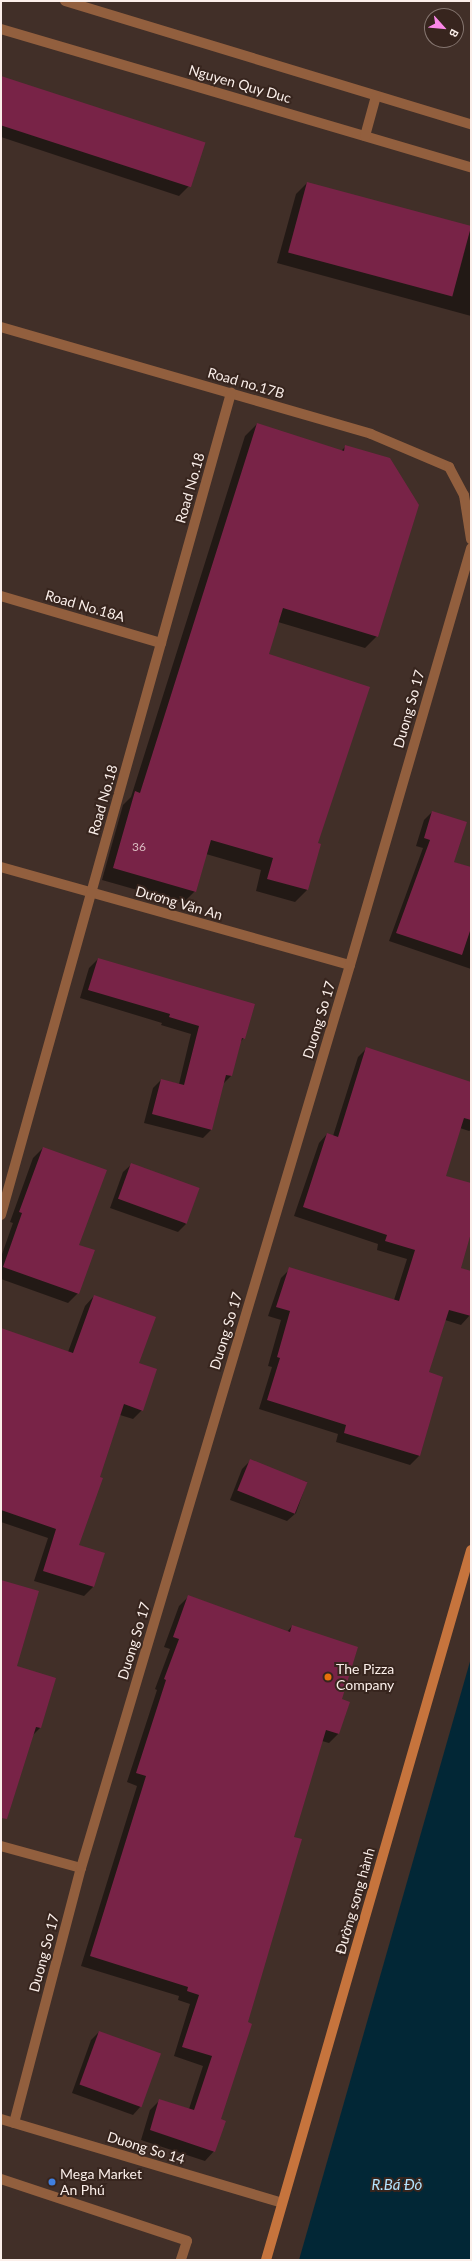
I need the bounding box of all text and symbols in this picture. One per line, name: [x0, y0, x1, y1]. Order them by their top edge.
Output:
north arrow: [424, 8, 464, 48]
text: B: [447, 27, 462, 39]
street label: Nguyen Quy Duc: [187, 61, 293, 107]
street label: Road no.17B: [206, 364, 286, 402]
street label: Road No.18: [172, 451, 208, 525]
street label: Road No.18A: [43, 587, 127, 625]
street label: Duong So 17: [390, 668, 428, 750]
street label: Road No.18: [85, 763, 121, 837]
house number: 36: [132, 840, 146, 854]
street label: Dương Văn An: [133, 882, 225, 924]
street label: Duong So 17: [299, 979, 339, 1061]
street label: Duong So 17: [206, 1290, 246, 1372]
street label: Duong So 17: [114, 1600, 154, 1682]
place label: The Pizza Company: [336, 1661, 394, 1694]
marker: The Pizza Company: [323, 1672, 333, 1682]
street label: Đường song hành: [332, 1846, 378, 1956]
street label: Duong So 17: [25, 1912, 63, 1994]
street label: Duong So 14: [105, 2128, 187, 2168]
place label: Mega Market An Phú: [60, 2166, 142, 2198]
water label: R.Bá Đỏ: [372, 2176, 422, 2194]
marker: Mega Market An Phú: [47, 2177, 57, 2187]

